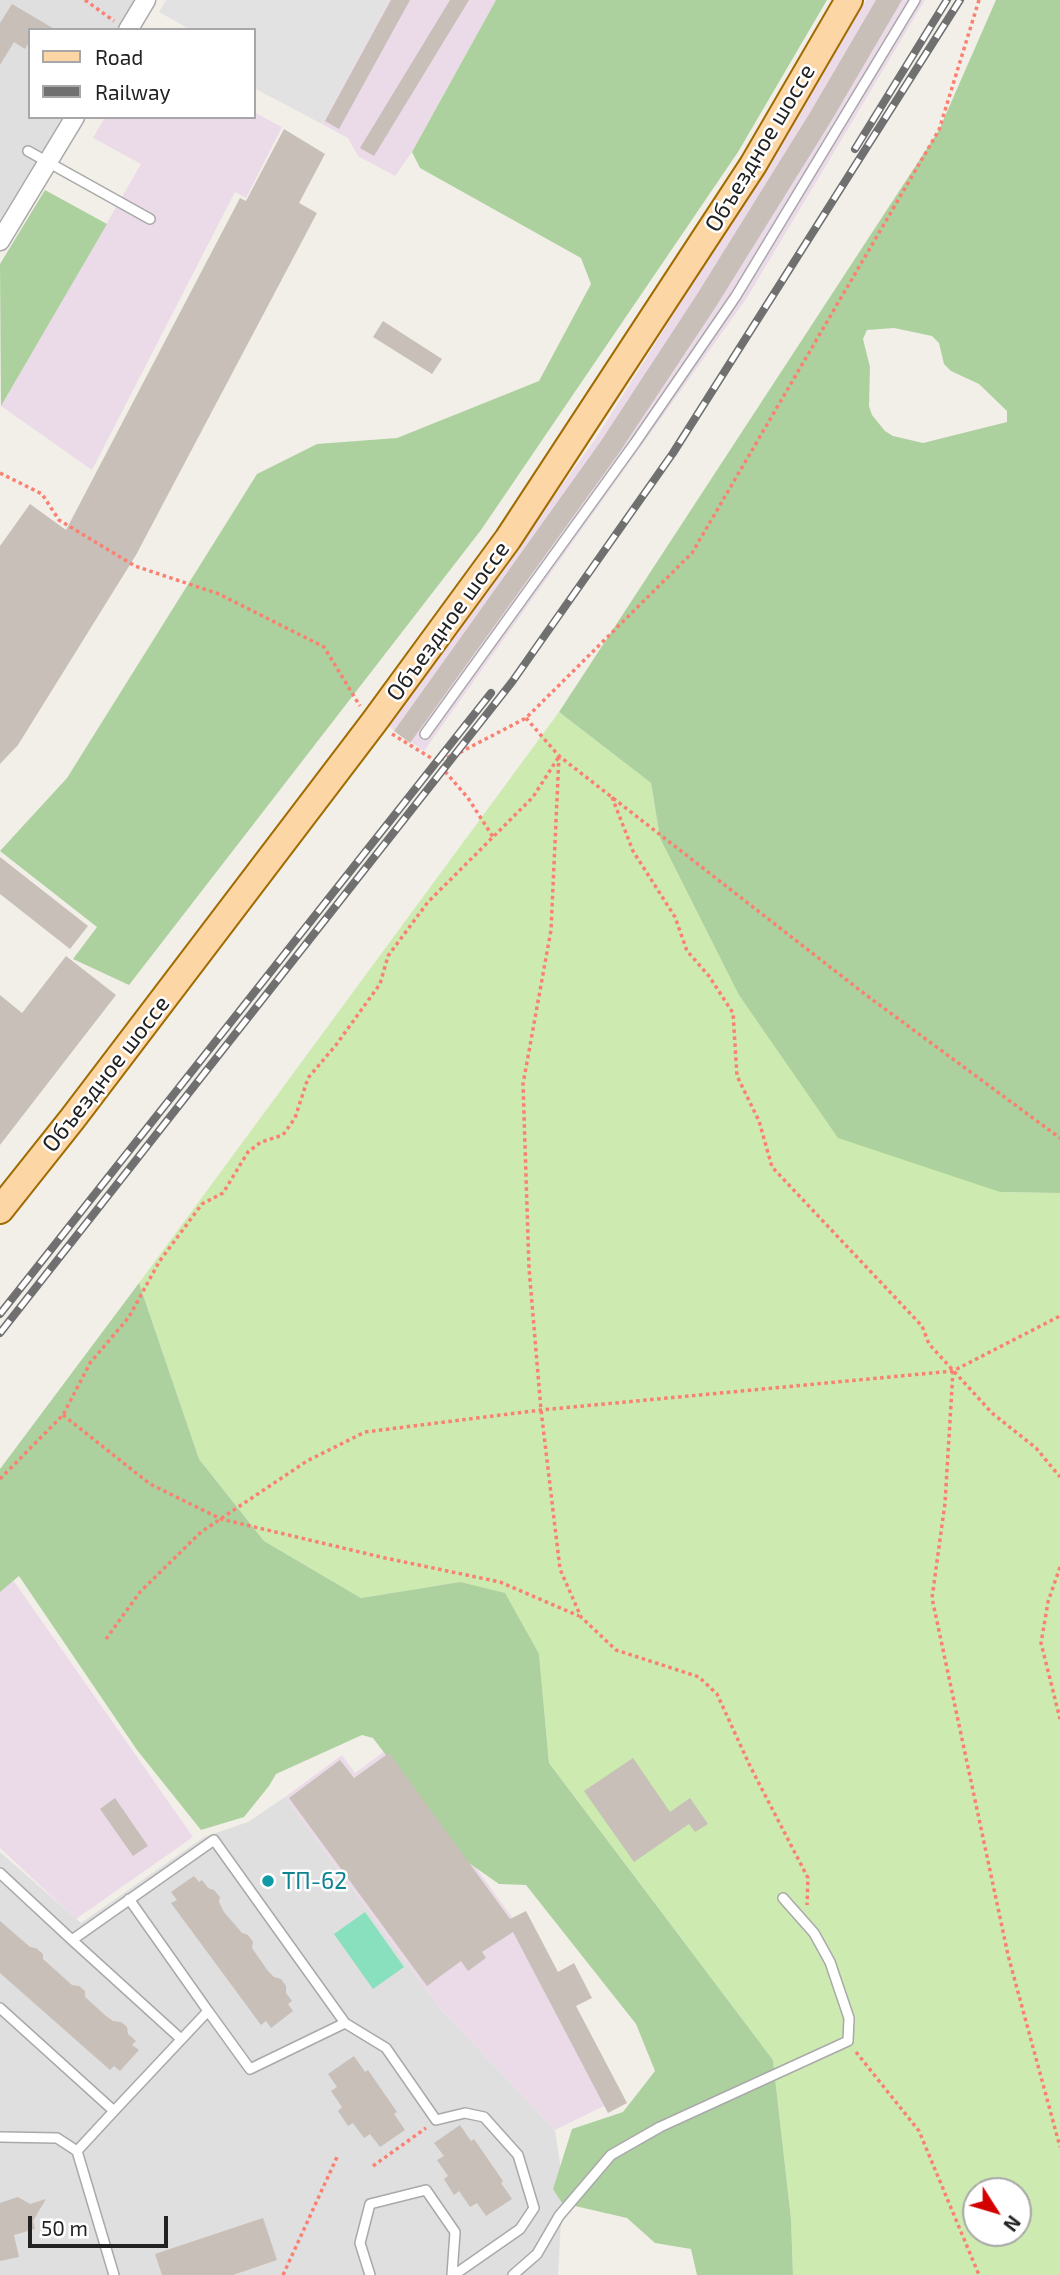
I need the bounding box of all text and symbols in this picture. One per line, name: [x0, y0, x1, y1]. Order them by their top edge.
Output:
legend: [28, 28, 256, 119]
text: Road: [95, 44, 143, 69]
street label: Объездное шоссе: [699, 59, 821, 237]
text: Railway: [95, 79, 171, 104]
street label: Объездное шоссе: [381, 536, 515, 706]
street label: Объездное шоссе: [36, 990, 176, 1158]
place label: ТП-62: [282, 1867, 347, 1895]
marker: ТП-62: [260, 1873, 276, 1889]
north arrow: [962, 2177, 1032, 2247]
scale bar: [32, 2202, 172, 2246]
text: N: [999, 2211, 1026, 2236]
text: 50 m: [41, 2215, 88, 2240]

